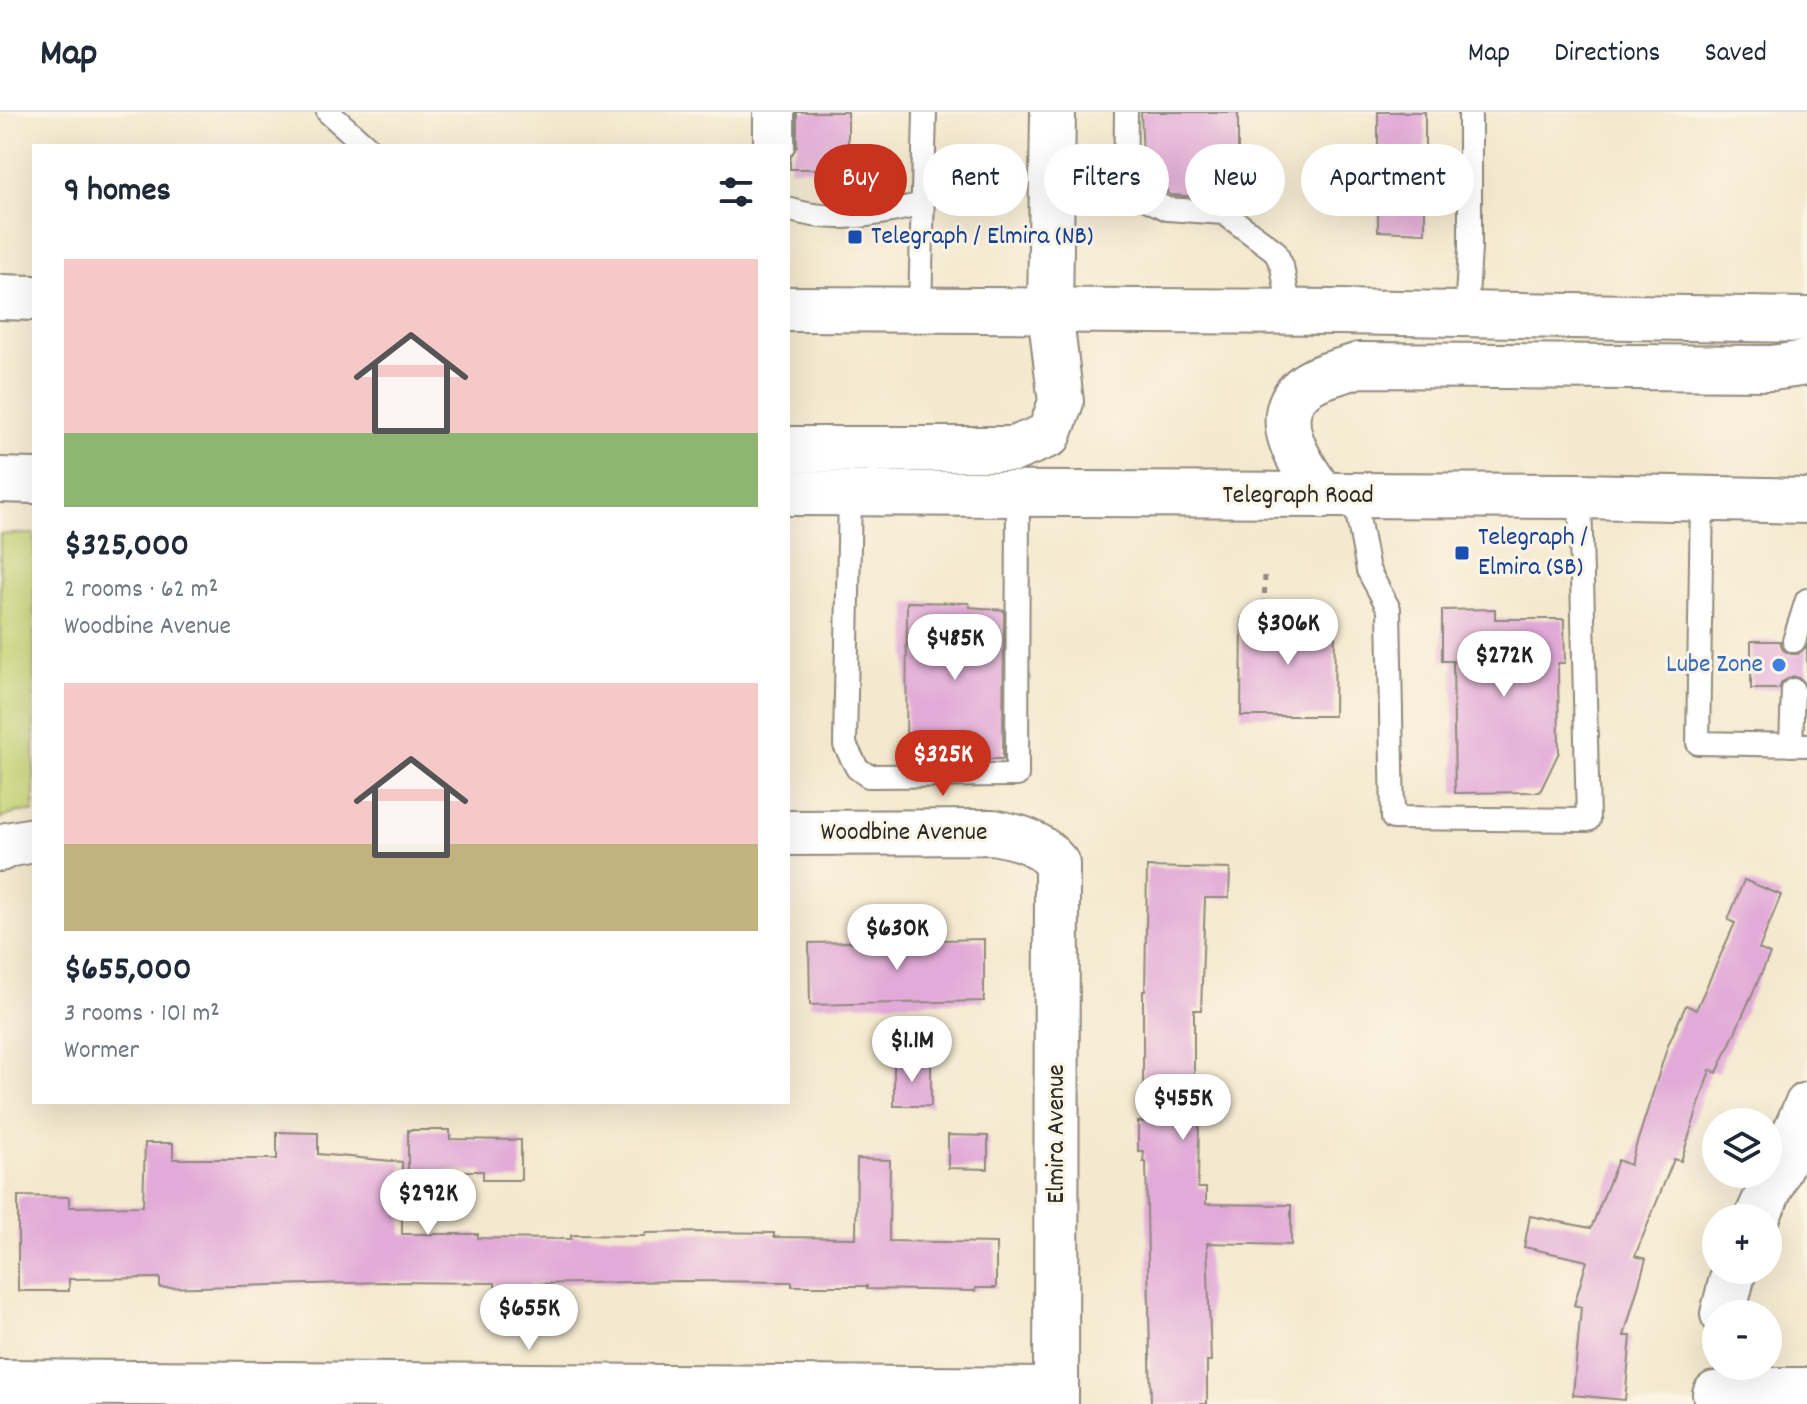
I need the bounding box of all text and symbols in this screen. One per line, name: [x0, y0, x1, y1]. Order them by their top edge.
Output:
text: Map: [40, 28, 98, 83]
text: Map: [1468, 35, 1510, 75]
text: Directions: [1554, 35, 1660, 75]
text: Saved: [1704, 35, 1767, 75]
chip: Buy: [814, 144, 907, 216]
chip: Rent: [923, 144, 1028, 216]
chip: Filters: [1044, 144, 1169, 216]
chip: New: [1185, 144, 1285, 216]
chip: Apartment: [1301, 144, 1474, 216]
text: 9 homes: [64, 168, 171, 217]
icon: filters: [714, 170, 758, 214]
place label: Telegraph / Elmira (NB): [871, 219, 1093, 256]
marker: Telegraph / Elmira (NB): [846, 228, 864, 246]
icon: home: [339, 311, 483, 455]
street label: Telegraph Road: [1222, 478, 1374, 515]
place label: Telegraph / Elmira (SB): [1478, 520, 1588, 587]
text: $325,000: [64, 523, 189, 572]
marker: Telegraph / Elmira (SB): [1453, 544, 1471, 562]
text: 2 rooms · 62 m²: [64, 572, 218, 609]
pin: $306K: [1232, 599, 1344, 667]
text: $306K: [1256, 606, 1320, 643]
text: Woodbine Avenue: [64, 609, 231, 646]
pin: $485K: [899, 614, 1011, 682]
text: $485K: [926, 621, 984, 658]
pin: $272K: [1448, 631, 1560, 699]
text: $272K: [1475, 638, 1533, 675]
place label: Lube Zone: [1666, 647, 1763, 684]
marker: Lube Zone: [1770, 656, 1788, 674]
pin: $325K: [887, 730, 999, 798]
icon: home: [339, 735, 483, 879]
text: $325K: [913, 737, 973, 774]
street label: Woodbine Avenue: [821, 815, 987, 852]
pin: $630K: [841, 904, 953, 972]
text: $630K: [865, 911, 929, 948]
text: $655,000: [64, 947, 191, 996]
text: 3 rooms · 101 m²: [64, 996, 220, 1033]
pin: $1.1M: [856, 1016, 968, 1084]
text: $1.1M: [890, 1023, 934, 1060]
text: Wormer: [64, 1033, 139, 1070]
street label: Elmira Avenue: [1039, 1064, 1076, 1204]
pin: $455K: [1127, 1074, 1239, 1142]
text: $455K: [1153, 1081, 1213, 1118]
map controls: [1702, 1108, 1782, 1380]
button: layers: [1702, 1108, 1782, 1188]
pin: $292K: [372, 1169, 484, 1237]
text: $292K: [398, 1176, 458, 1213]
button: +: [1702, 1204, 1782, 1284]
pin: $655K: [473, 1284, 585, 1352]
text: $655K: [498, 1291, 560, 1328]
button: −: [1702, 1300, 1782, 1380]

